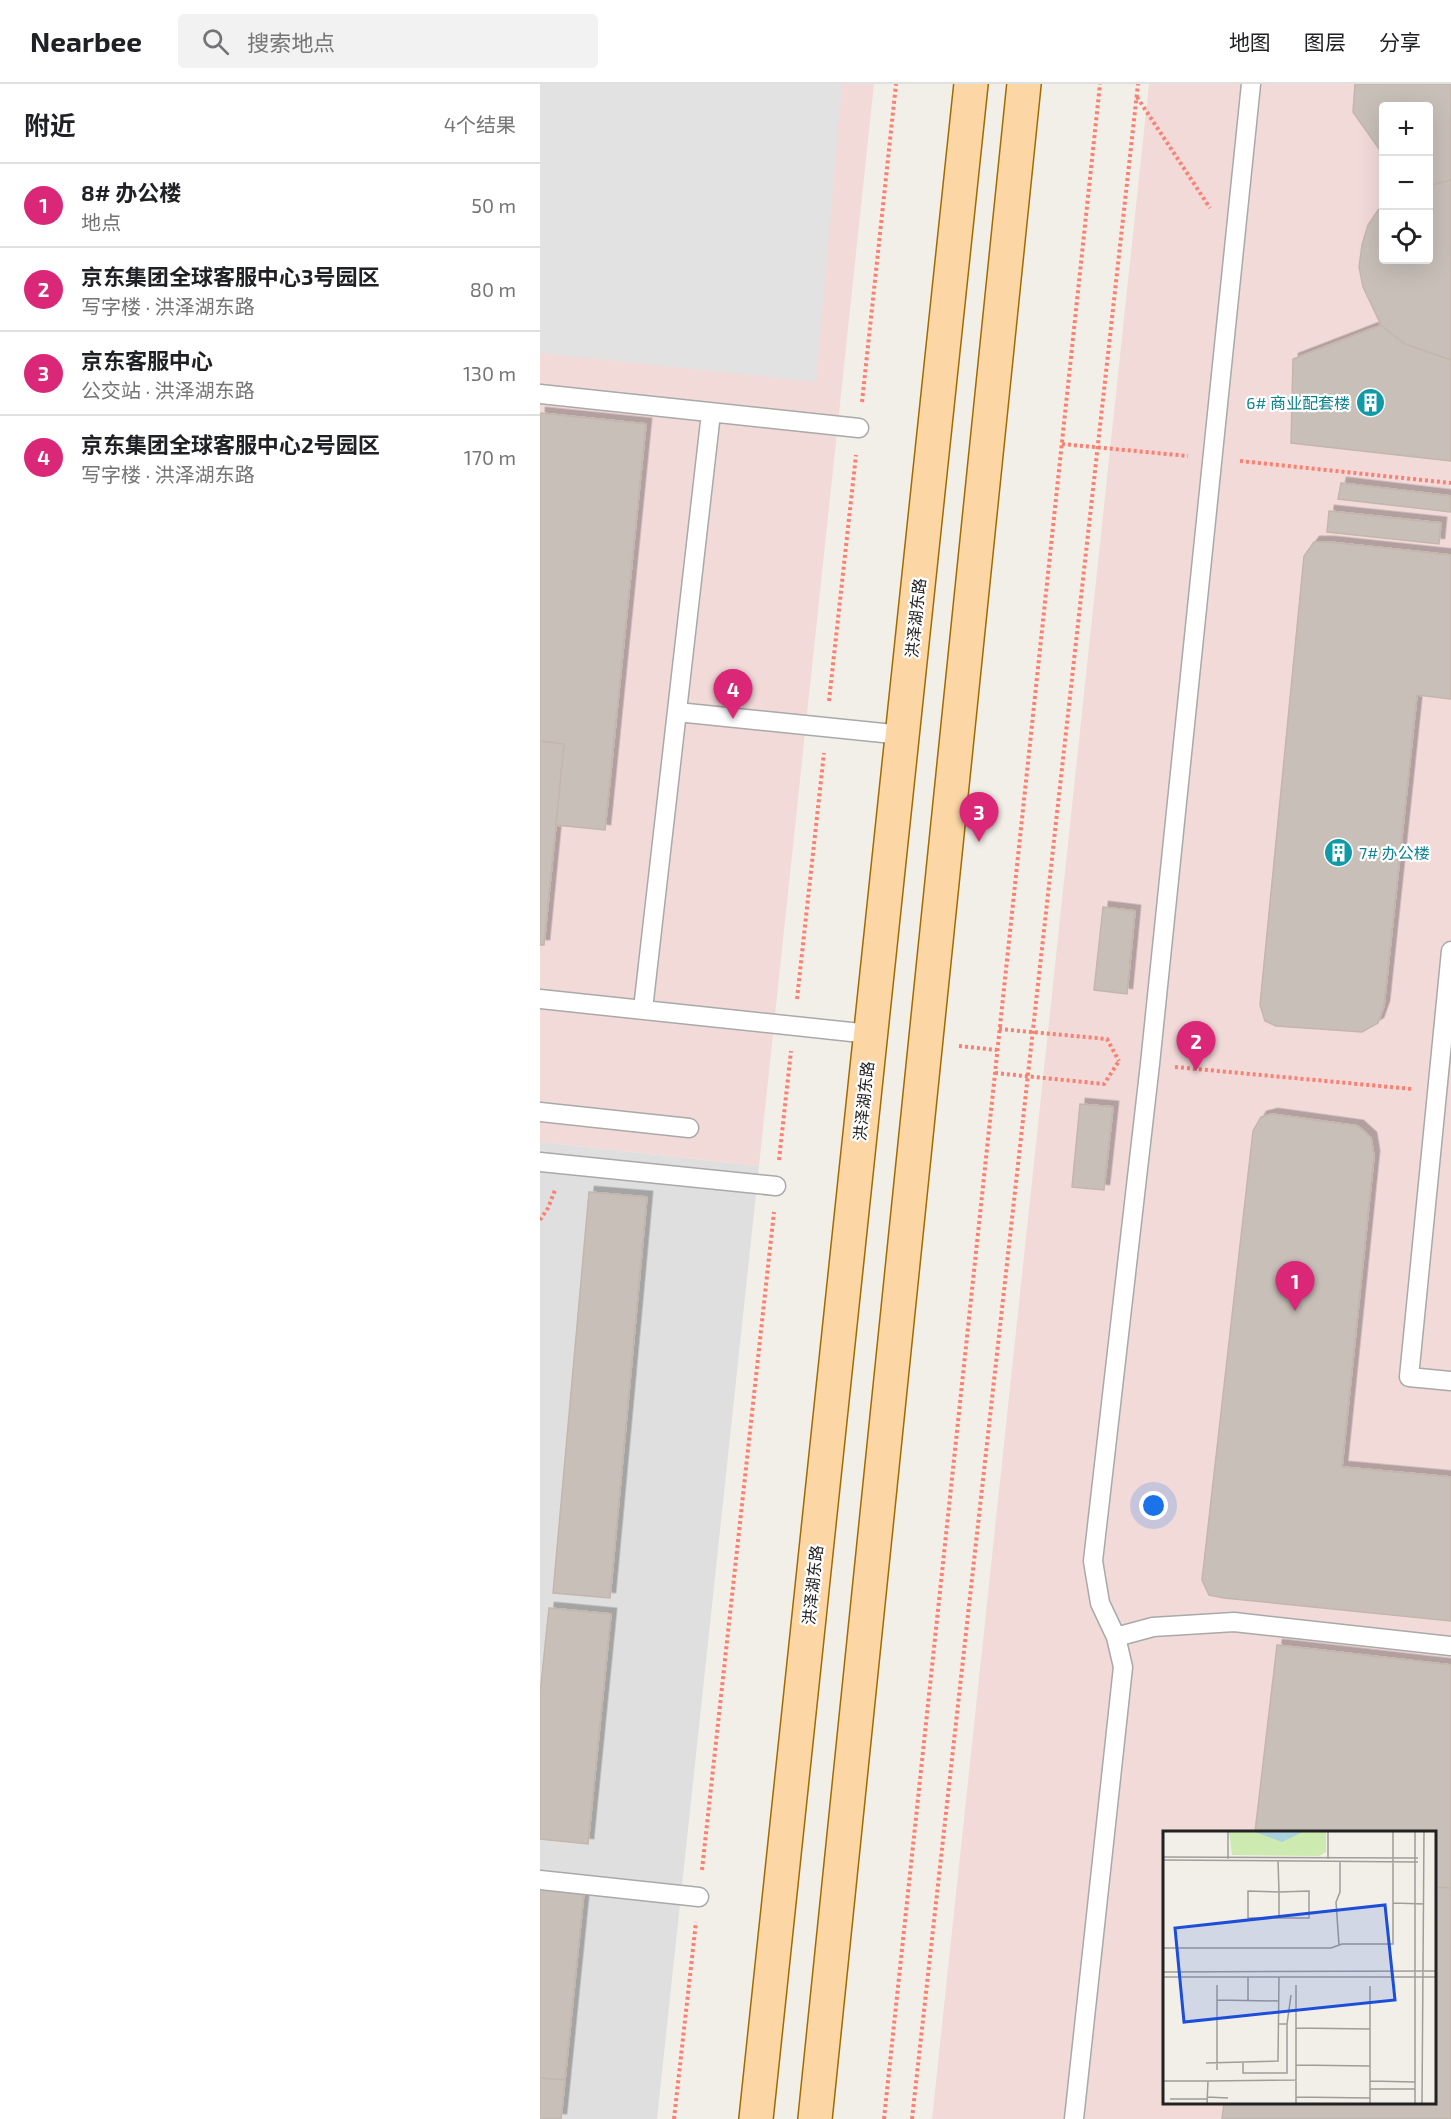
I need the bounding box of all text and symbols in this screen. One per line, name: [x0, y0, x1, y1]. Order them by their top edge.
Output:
search box: [178, 14, 598, 68]
text: Nearbee: [30, 24, 142, 58]
icon: search: [199, 25, 232, 58]
text: 搜索地点: [247, 29, 335, 55]
text: 地图: [1229, 29, 1271, 54]
text: 图层: [1304, 29, 1346, 54]
text: 分享: [1379, 29, 1421, 54]
map controls: [1379, 102, 1433, 264]
button: +: [1379, 102, 1433, 156]
text: 附近: [24, 109, 76, 140]
text: 4个结果: [444, 112, 516, 136]
button: −: [1379, 156, 1433, 210]
text: 8# 办公楼: [81, 179, 181, 205]
text: 1: [39, 193, 48, 217]
text: 50 m: [471, 193, 516, 217]
text: 地点: [81, 210, 121, 234]
button: locate: [1379, 210, 1433, 264]
text: 京东集团全球客服中心3号园区: [81, 263, 379, 289]
text: 2: [38, 277, 49, 301]
text: 80 m: [470, 277, 516, 301]
text: 写字楼 · 洪泽湖东路: [81, 294, 255, 318]
text: 京东客服中心: [81, 347, 213, 373]
text: 3: [38, 361, 49, 385]
text: 130 m: [463, 361, 516, 385]
text: 公交站 · 洪泽湖东路: [81, 378, 255, 402]
building icon: 6# 商业配套楼: [1355, 386, 1387, 418]
place label: 6# 商业配套楼: [1246, 393, 1350, 412]
text: 京东集团全球客服中心2号园区: [81, 431, 380, 457]
text: 4: [37, 445, 50, 469]
text: 170 m: [464, 445, 516, 469]
text: 写字楼 · 洪泽湖东路: [81, 462, 255, 486]
street label: 洪泽湖东路: [901, 577, 929, 659]
pin: 4: [714, 670, 752, 719]
pin: 3: [960, 792, 998, 842]
building icon: 7# 办公楼: [1322, 836, 1354, 868]
place label: 7# 办公楼: [1359, 843, 1430, 862]
pin: 2: [1176, 1022, 1216, 1071]
street label: 洪泽湖东路: [849, 1060, 877, 1142]
pin: 1: [1276, 1262, 1314, 1311]
your location: [1139, 1491, 1168, 1520]
street label: 洪泽湖东路: [798, 1544, 826, 1626]
inset map: [1163, 1831, 1436, 2104]

